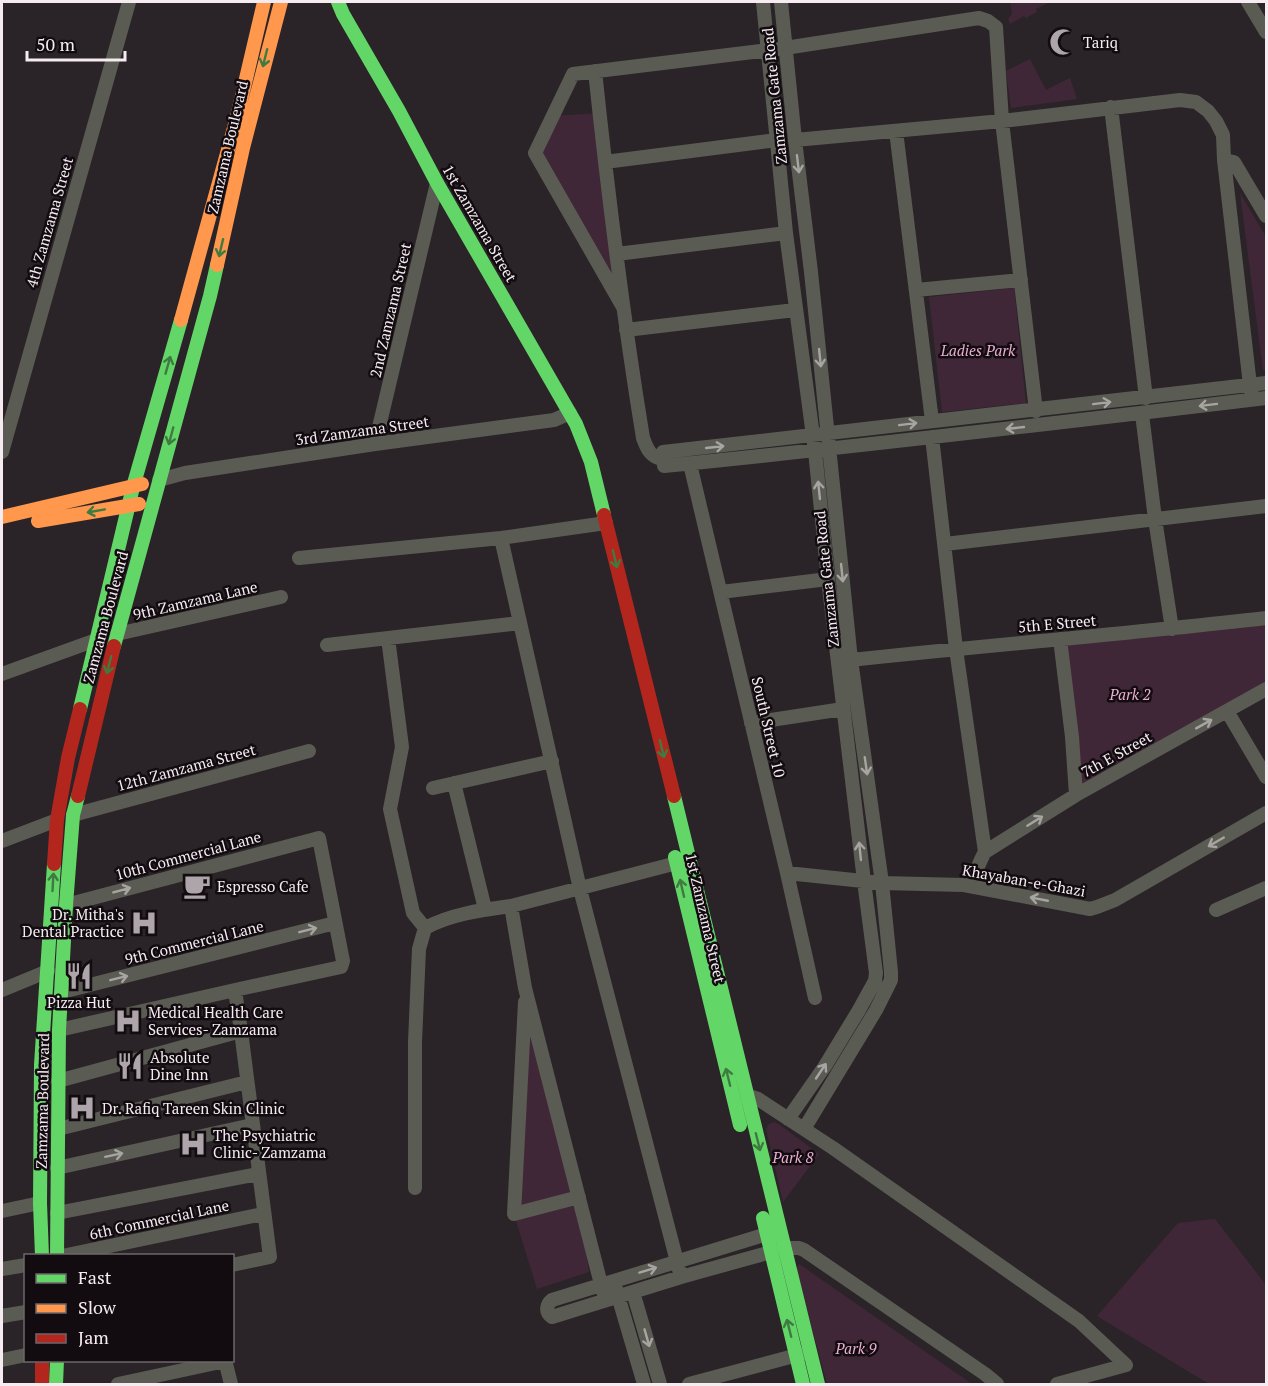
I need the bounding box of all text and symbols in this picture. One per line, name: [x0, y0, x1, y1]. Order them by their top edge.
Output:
scale bar: [27, 24, 124, 62]
street label: Zamzama Gate Road: [757, 27, 791, 165]
mosque icon: Tariq: [1048, 27, 1078, 57]
text: 50 m: [36, 32, 76, 56]
place label: Tariq: [1083, 32, 1118, 52]
one-way arrow: [259, 48, 271, 67]
street label: Zamzama Boulevard: [202, 79, 252, 215]
street label: 4th Zamzama Street: [21, 154, 77, 290]
one-way arrow: [793, 154, 804, 174]
street label: 1st Zamzama Street: [438, 161, 522, 286]
one-way arrow: [214, 238, 226, 257]
street label: 2nd Zamzama Street: [365, 240, 415, 379]
park label: Ladies Park: [940, 340, 1016, 360]
one-way arrow: [815, 347, 826, 367]
one-way arrow: [163, 356, 174, 375]
one-way arrow: [1092, 397, 1112, 408]
one-way arrow: [1199, 400, 1219, 411]
street label: 3rd Zamzama Street: [294, 411, 430, 449]
one-way arrow: [898, 419, 918, 430]
one-way arrow: [1005, 422, 1025, 433]
one-way arrow: [165, 426, 177, 445]
one-way arrow: [704, 441, 724, 452]
one-way arrow: [813, 480, 824, 500]
one-way arrow: [87, 506, 107, 517]
street label: Zamzama Gate Road: [809, 510, 843, 648]
street label: Zamzama Boulevard: [78, 549, 132, 685]
one-way arrow: [610, 550, 622, 569]
one-way arrow: [837, 562, 848, 582]
street label: 9th Zamzama Lane: [131, 576, 259, 624]
street label: 5th E Street: [1017, 610, 1097, 636]
one-way arrow: [103, 655, 115, 674]
street label: South Street 10: [748, 675, 790, 779]
park label: Park 2: [1108, 684, 1151, 704]
one-way arrow: [1195, 718, 1212, 730]
street label: 7th E Street: [1077, 726, 1155, 782]
street label: 12th Zamzama Street: [114, 739, 258, 795]
one-way arrow: [656, 739, 668, 758]
one-way arrow: [860, 756, 871, 776]
one-way arrow: [1026, 814, 1043, 826]
street label: 10th Commercial Lane: [113, 826, 263, 884]
one-way arrow: [1208, 836, 1225, 848]
one-way arrow: [854, 841, 865, 861]
street label: 1st Zamzama Street: [681, 851, 731, 985]
street label: Khayaban-e-Ghazi: [961, 859, 1087, 901]
cafe icon: Espresso Cafe: [182, 871, 212, 901]
one-way arrow: [48, 873, 59, 893]
place label: Espresso Cafe: [217, 876, 309, 896]
one-way arrow: [676, 878, 688, 897]
one-way arrow: [112, 884, 131, 895]
one-way arrow: [1029, 893, 1049, 904]
place label: Dr. Mitha's Dental Practice: [22, 904, 124, 941]
hospital icon: Dr. Mitha's Dental Practice: [129, 908, 159, 938]
street label: 9th Commercial Lane: [123, 915, 265, 969]
one-way arrow: [298, 924, 317, 935]
restaurant icon: Pizza Hut: [64, 961, 94, 991]
one-way arrow: [109, 971, 128, 983]
place label: Pizza Hut: [47, 992, 111, 1012]
place label: Medical Health Care Services- Zamzama: [148, 1002, 283, 1039]
hospital icon: Medical Health Care Services- Zamzama: [113, 1006, 143, 1036]
street label: Zamzama Boulevard: [31, 1033, 53, 1169]
place label: Absolute Dine Inn: [150, 1047, 209, 1084]
restaurant icon: Absolute Dine Inn: [115, 1051, 145, 1081]
one-way arrow: [815, 1064, 827, 1080]
one-way arrow: [722, 1068, 733, 1087]
hospital icon: Dr. Rafiq Tareen Skin Clinic: [67, 1093, 97, 1123]
place label: Dr. Rafiq Tareen Skin Clinic: [102, 1098, 285, 1118]
place label: The Psychiatric Clinic- Zamzama: [213, 1125, 327, 1162]
hospital icon: The Psychiatric Clinic- Zamzama: [178, 1129, 208, 1159]
one-way arrow: [753, 1132, 765, 1151]
park label: Park 8: [771, 1147, 814, 1167]
one-way arrow: [105, 1149, 124, 1161]
street label: 6th Commercial Lane: [87, 1194, 231, 1244]
legend: [24, 1254, 234, 1362]
one-way arrow: [638, 1264, 657, 1275]
text: Fast: [78, 1265, 112, 1289]
text: Slow: [78, 1295, 117, 1319]
one-way arrow: [783, 1318, 795, 1337]
text: Jam: [78, 1325, 109, 1349]
one-way arrow: [642, 1328, 653, 1347]
park label: Park 9: [834, 1338, 877, 1358]

